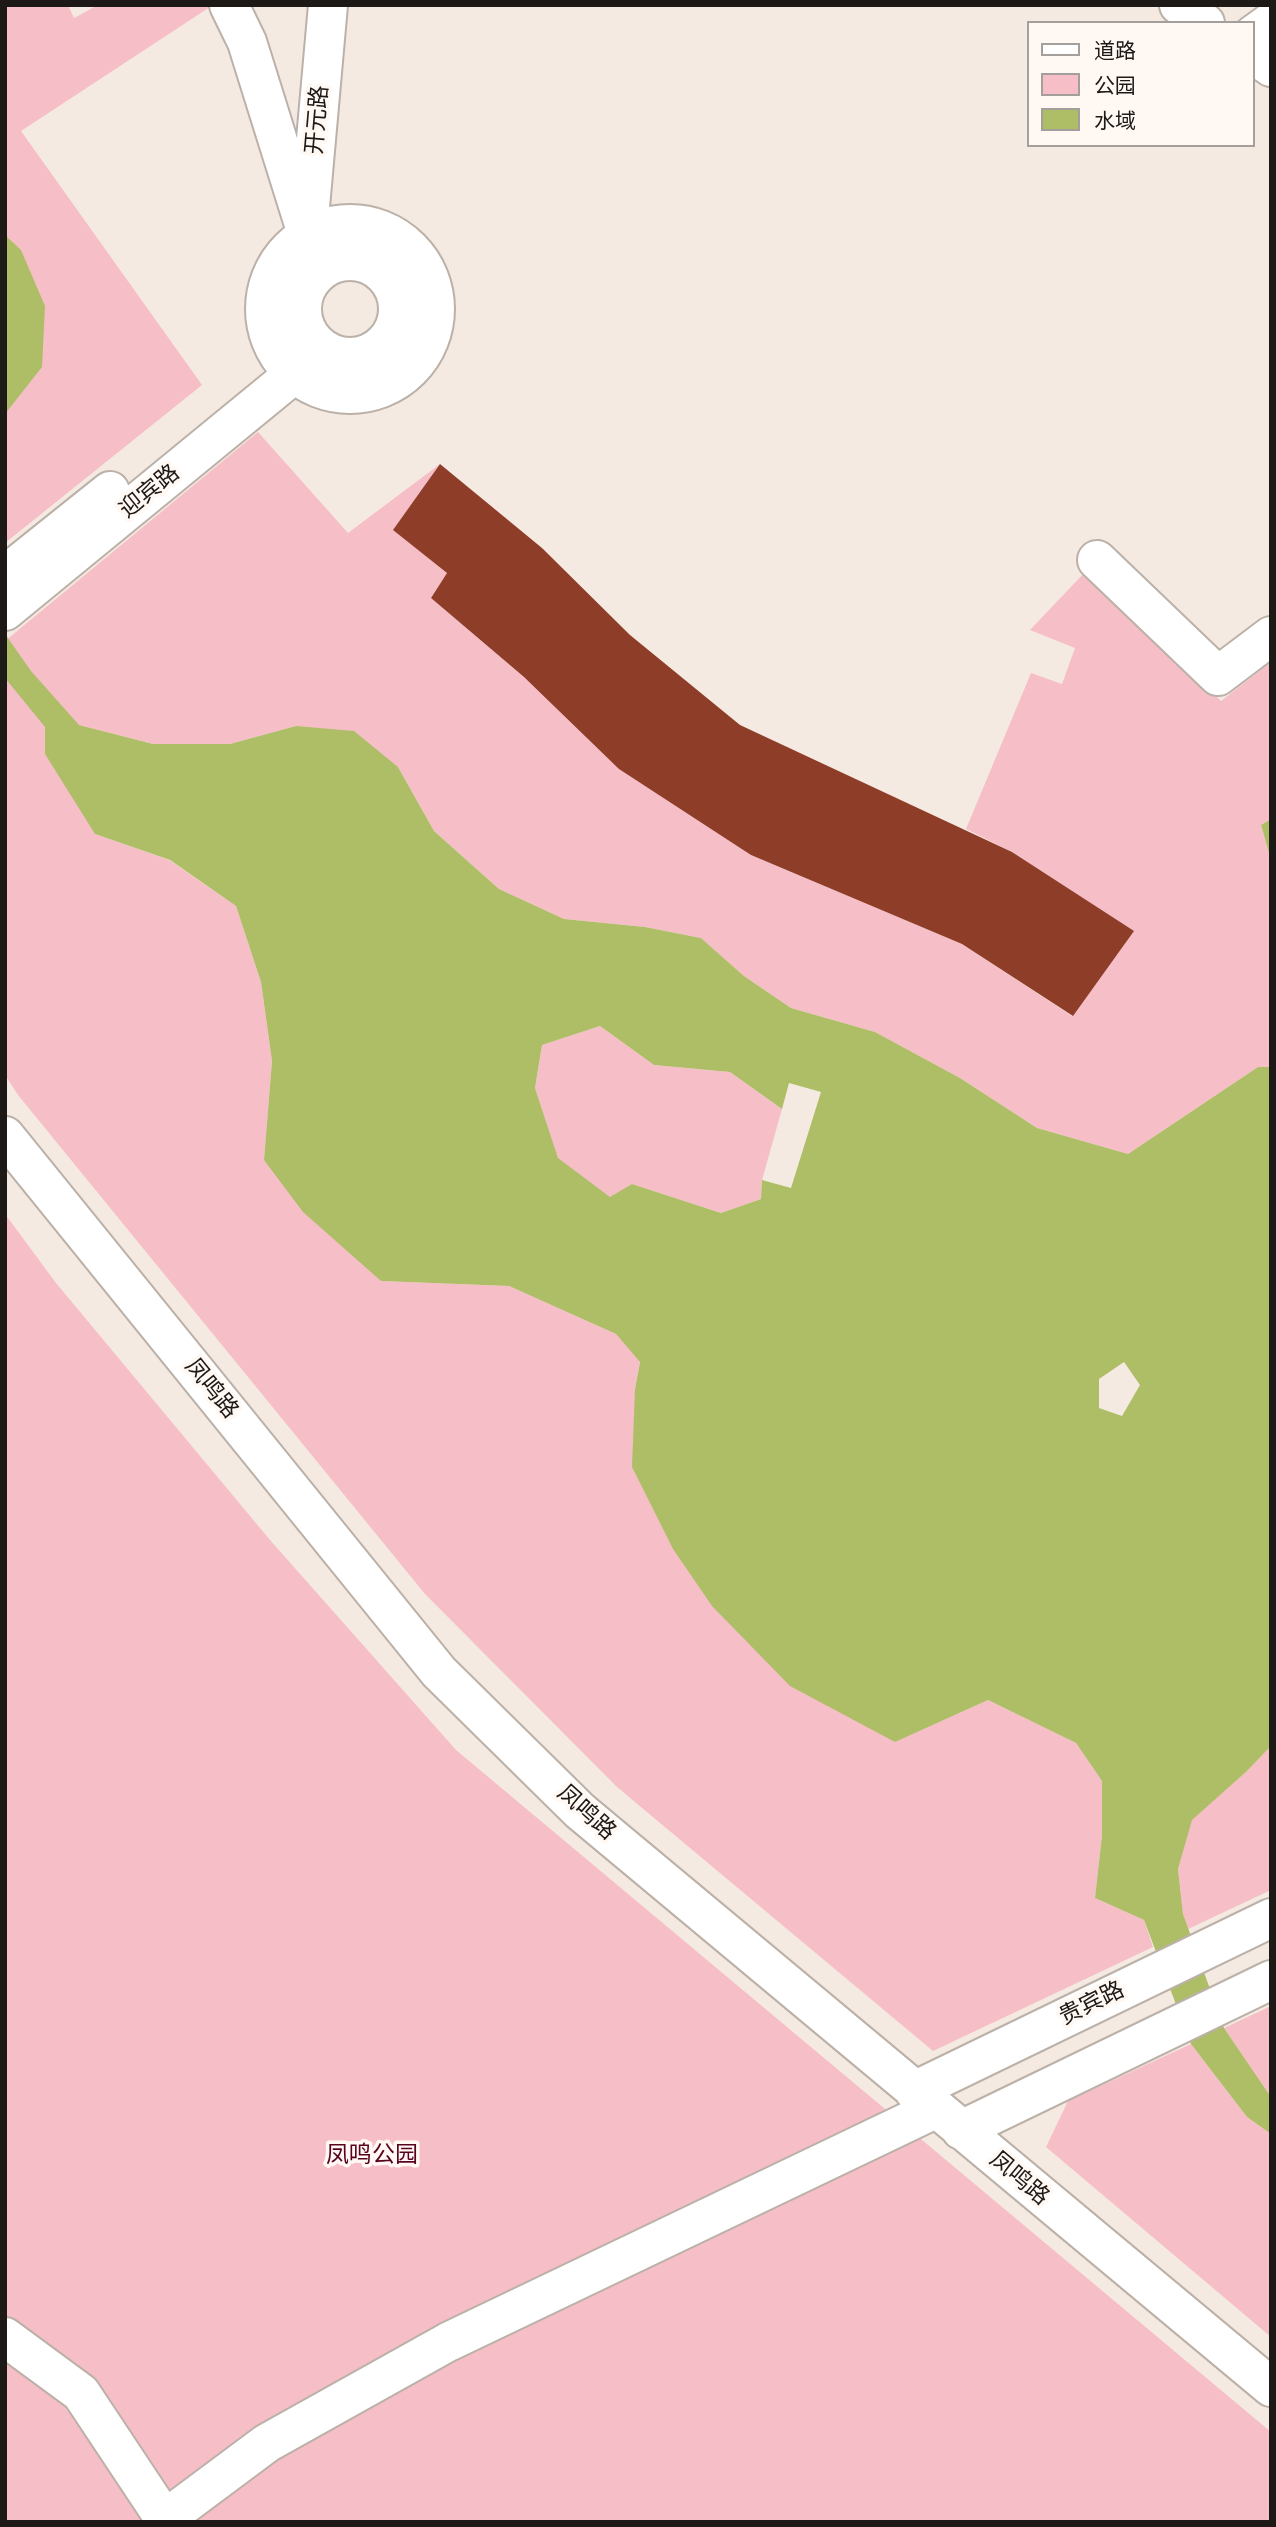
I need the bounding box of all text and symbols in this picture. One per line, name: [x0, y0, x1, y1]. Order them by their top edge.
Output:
legend: [1028, 21, 1255, 147]
text: 道路: [1094, 36, 1136, 65]
text: 公园: [1094, 71, 1136, 100]
street label: 开元路: [301, 84, 335, 156]
text: 水域: [1094, 106, 1136, 135]
street label: 迎宾路: [115, 460, 185, 524]
street label: 凤鸣路: [179, 1354, 243, 1424]
street label: 凤鸣路: [551, 1780, 621, 1846]
street label: 贵宾路: [1055, 1976, 1129, 2032]
park label: 凤鸣公园: [326, 2142, 418, 2170]
street label: 凤鸣路: [984, 2146, 1054, 2212]

